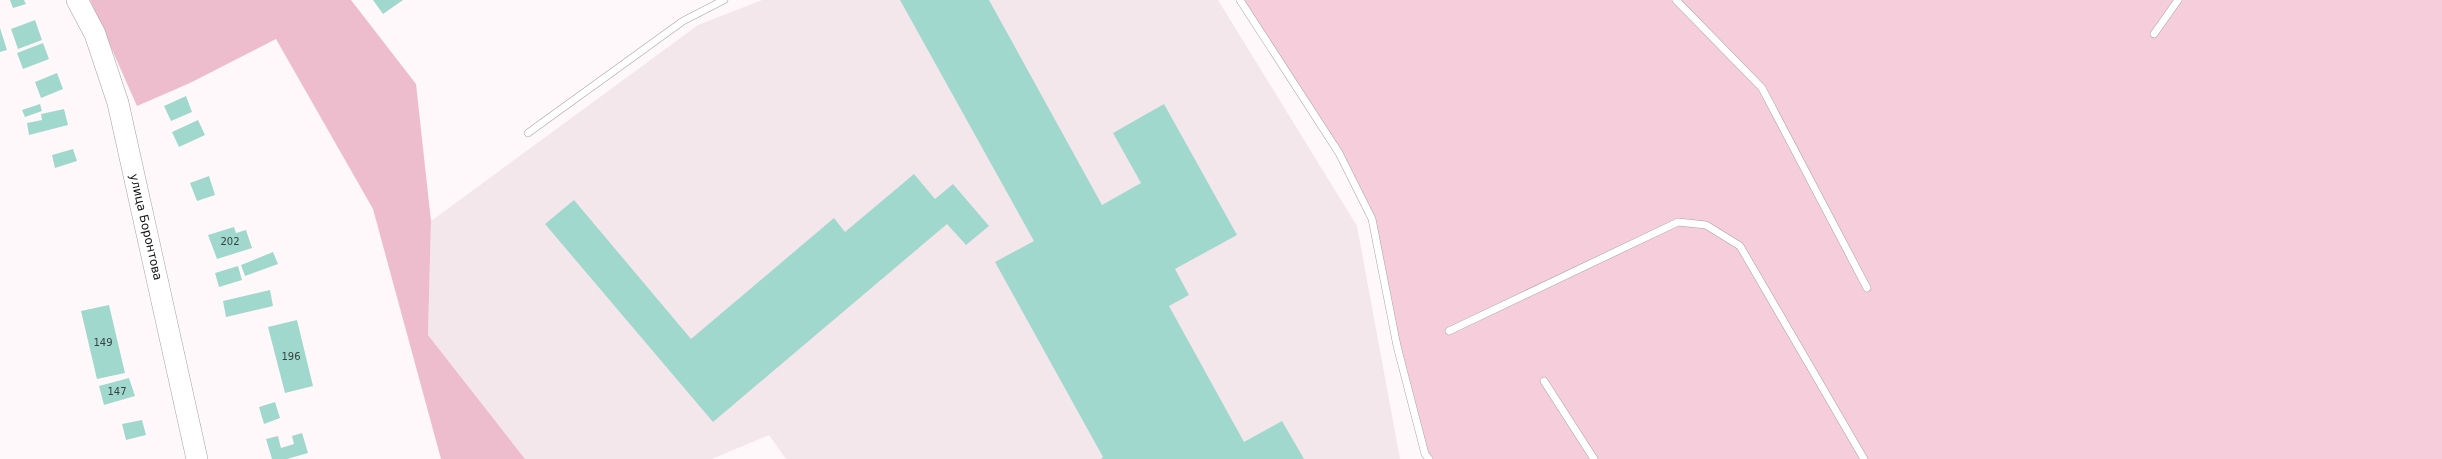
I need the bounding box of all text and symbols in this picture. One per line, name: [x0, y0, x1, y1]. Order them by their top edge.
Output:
street label: улица Боронтова: [127, 172, 165, 282]
house number: 202: [220, 236, 240, 247]
house number: 149: [93, 337, 113, 348]
house number: 196: [281, 351, 301, 362]
house number: 147: [107, 386, 127, 397]

